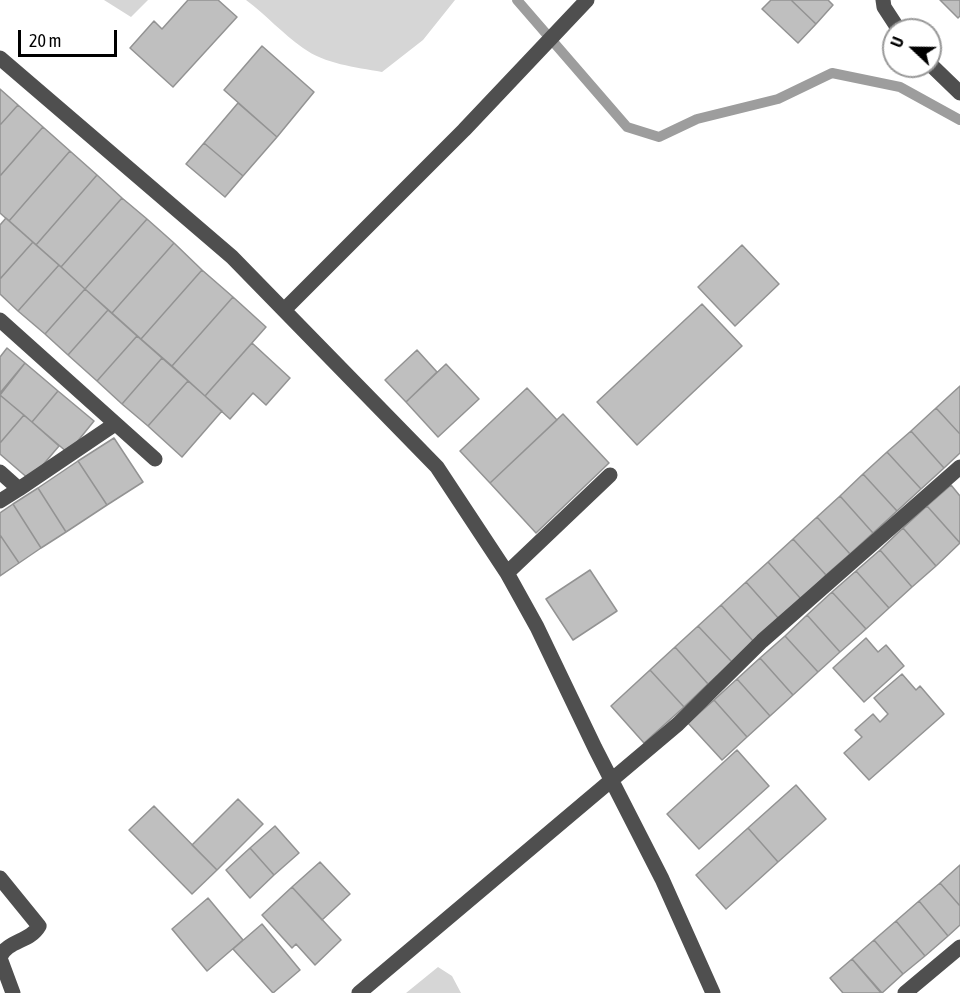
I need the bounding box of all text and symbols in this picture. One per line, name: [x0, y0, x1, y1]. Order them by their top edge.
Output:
scale bar: [21, 18, 120, 56]
north arrow: [882, 18, 942, 78]
text: 20 m: [29, 30, 61, 51]
text: U: [887, 34, 907, 50]

